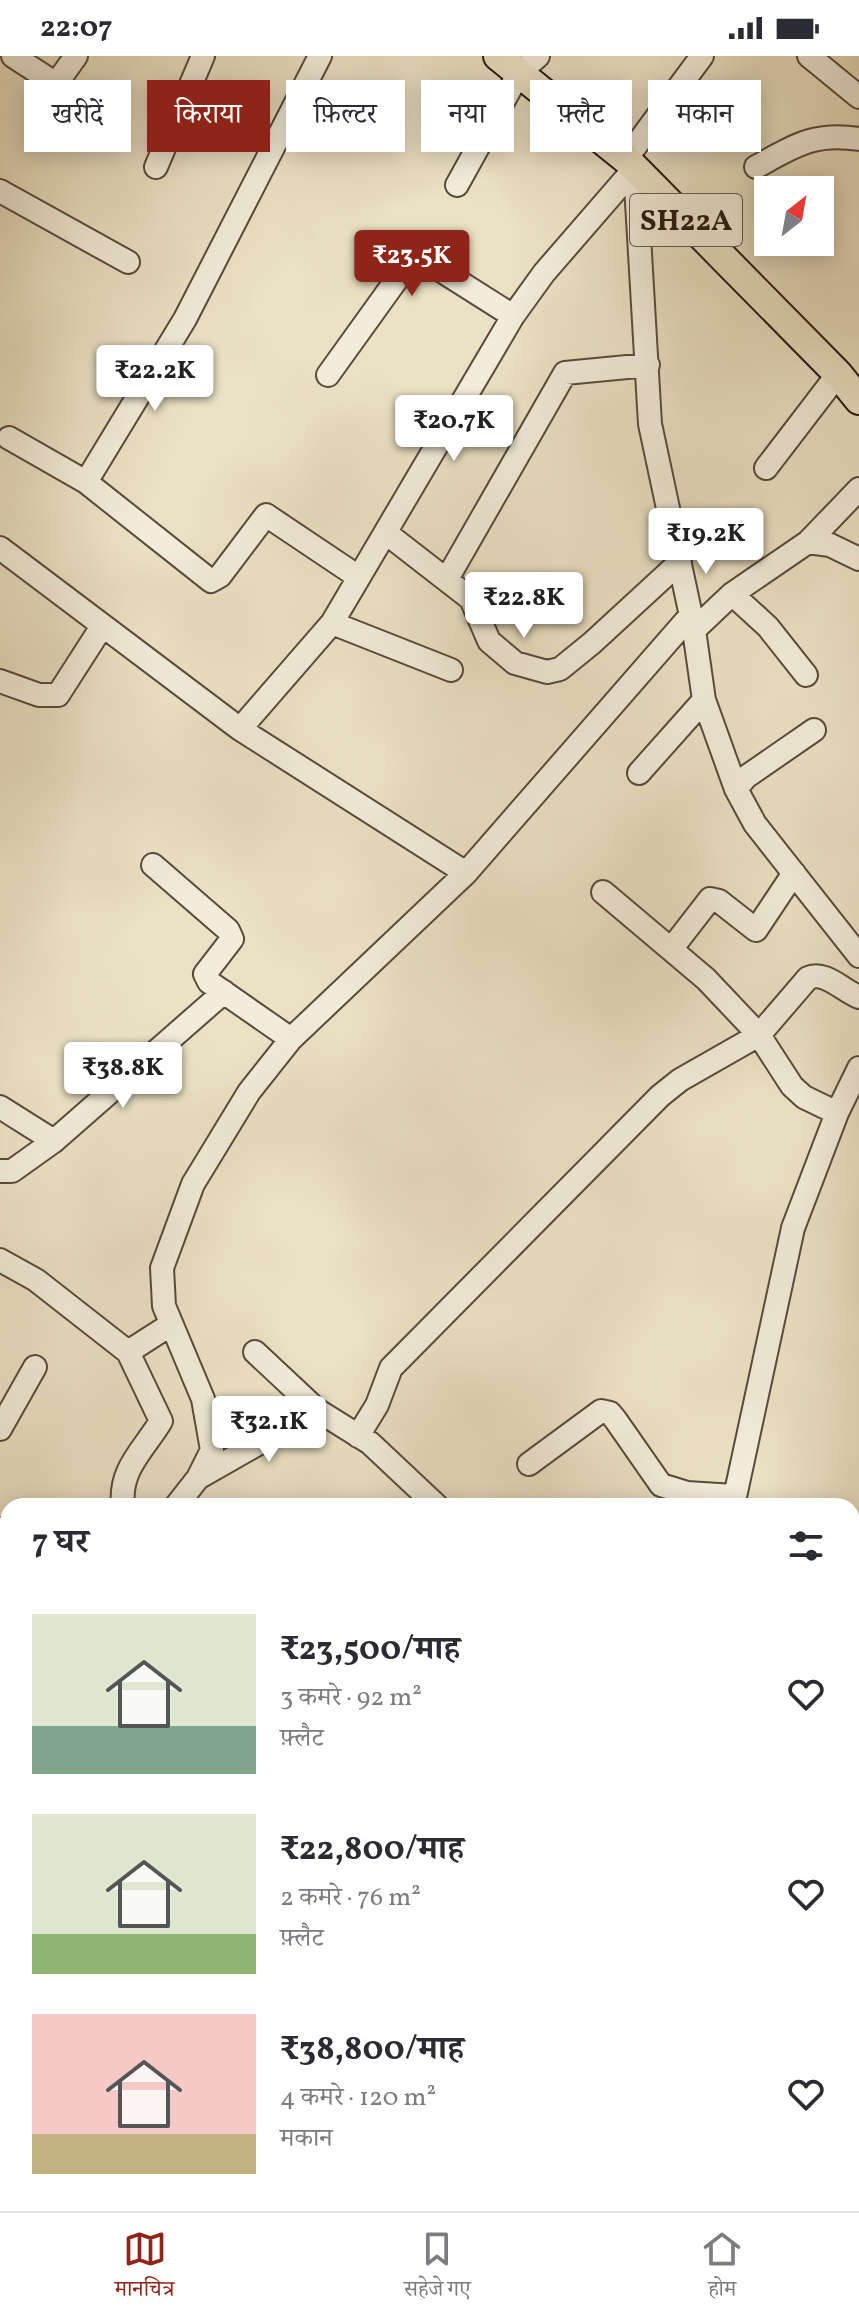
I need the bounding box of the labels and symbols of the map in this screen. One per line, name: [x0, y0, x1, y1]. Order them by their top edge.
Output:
north arrow: [754, 176, 834, 256]
road number: SH22A: [630, 194, 742, 246]
pin: ₹23.5K: [347, 230, 477, 298]
pin: ₹22.2K: [90, 345, 220, 413]
pin: ₹20.7K: [389, 395, 519, 463]
pin: ₹19.2K: [641, 508, 771, 576]
pin: ₹22.8K: [459, 572, 589, 640]
pin: ₹38.8K: [58, 1042, 188, 1110]
pin: ₹32.1K: [204, 1396, 334, 1464]

